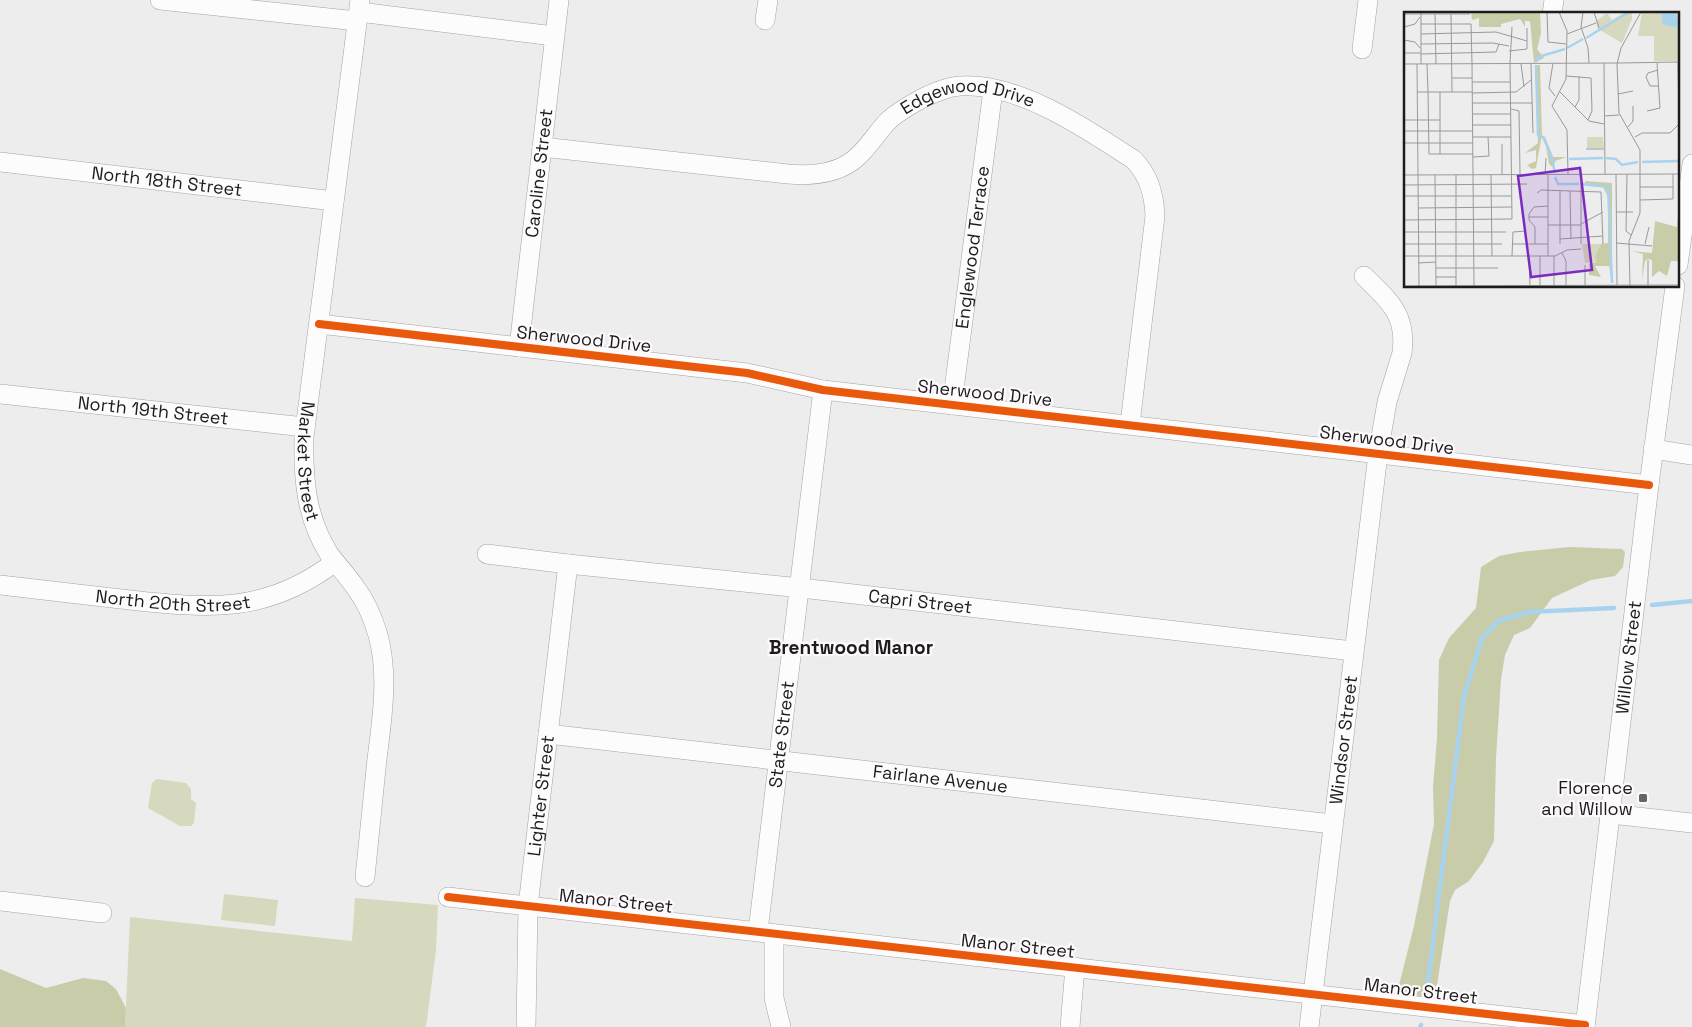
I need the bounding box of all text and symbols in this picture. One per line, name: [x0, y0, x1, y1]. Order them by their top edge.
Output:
inset map: [1404, 12, 1680, 288]
street label: Edgewood Drive: [896, 74, 1039, 119]
street label: Caroline Street: [520, 107, 557, 239]
street label: North 18th Street: [90, 161, 244, 201]
street label: Englewood Terrace: [950, 164, 994, 330]
street label: Sherwood Drive: [516, 320, 653, 357]
street label: Sherwood Drive: [917, 374, 1054, 411]
street label: North 19th Street: [77, 390, 230, 430]
street label: Market Street: [293, 400, 325, 524]
street label: Sherwood Drive: [1318, 420, 1456, 459]
street label: North 20th Street: [95, 584, 252, 617]
street label: Capri Street: [867, 584, 974, 618]
street label: Willow Street: [1610, 600, 1646, 715]
district label: Brentwood Manor: [769, 635, 933, 660]
street label: Windsor Street: [1324, 674, 1362, 806]
street label: State Street: [763, 680, 799, 789]
street label: Lighter Street: [522, 734, 559, 857]
street label: Fairlane Avenue: [872, 759, 1009, 798]
place label: Florence and Willow: [1541, 776, 1633, 820]
marker: Florence and Willow: [1637, 792, 1649, 804]
street label: Manor Street: [558, 883, 674, 918]
street label: Manor Street: [960, 928, 1076, 963]
street label: Manor Street: [1363, 972, 1479, 1009]

